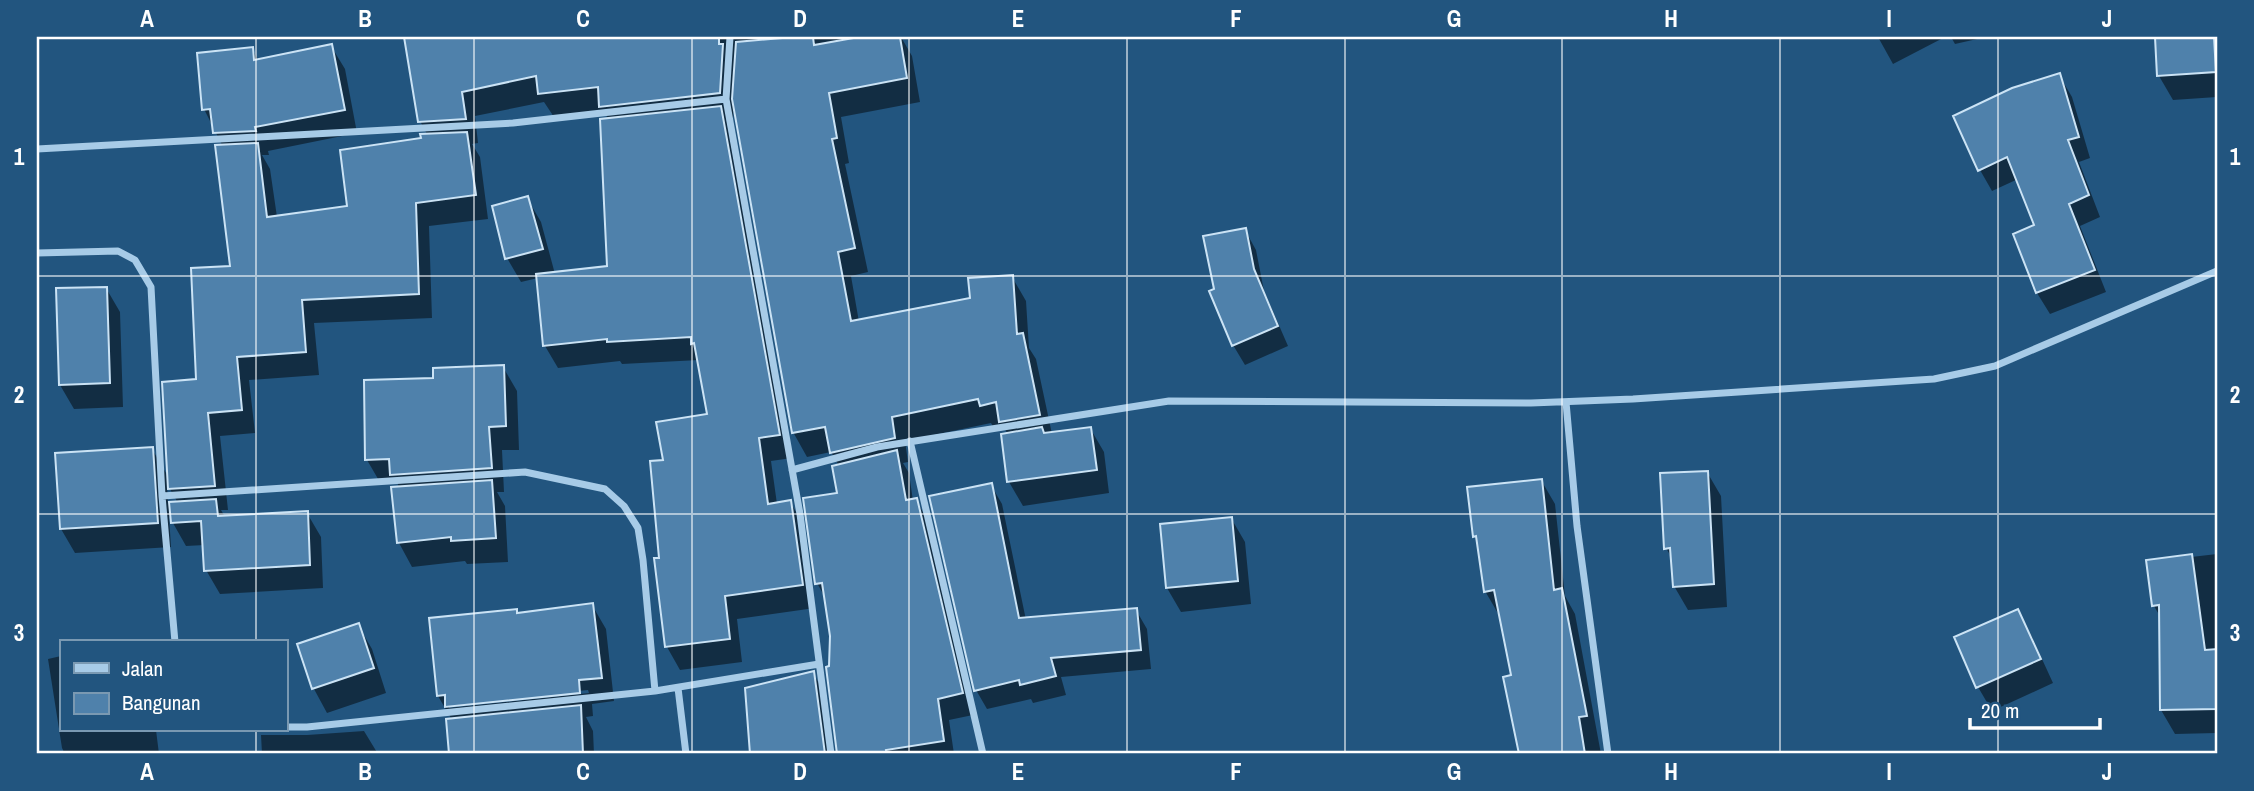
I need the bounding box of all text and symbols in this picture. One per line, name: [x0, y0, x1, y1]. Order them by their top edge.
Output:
text: A: [140, 3, 154, 34]
text: B: [358, 3, 372, 34]
text: C: [576, 3, 590, 34]
text: D: [793, 3, 807, 34]
text: E: [1012, 3, 1024, 34]
text: F: [1230, 3, 1242, 34]
text: G: [1447, 3, 1461, 34]
text: H: [1664, 3, 1678, 34]
text: I: [1886, 3, 1892, 34]
text: J: [2102, 3, 2112, 34]
text: 1: [14, 141, 25, 172]
text: 1: [2230, 141, 2241, 172]
text: 2: [14, 379, 24, 410]
text: 2: [2230, 379, 2240, 410]
text: 3: [14, 617, 24, 648]
text: 3: [2230, 617, 2240, 648]
legend: [60, 640, 287, 732]
text: Jalan: [122, 654, 163, 683]
scale bar: [1970, 686, 2100, 730]
text: Bangunan: [122, 688, 201, 717]
text: 20 m: [1981, 696, 2019, 725]
text: A: [140, 756, 154, 787]
text: B: [358, 756, 372, 787]
text: C: [576, 756, 590, 787]
text: D: [793, 756, 807, 787]
text: E: [1012, 756, 1024, 787]
text: F: [1230, 756, 1242, 787]
text: G: [1447, 756, 1461, 787]
text: H: [1664, 756, 1678, 787]
text: I: [1886, 756, 1892, 787]
text: J: [2102, 756, 2112, 787]

